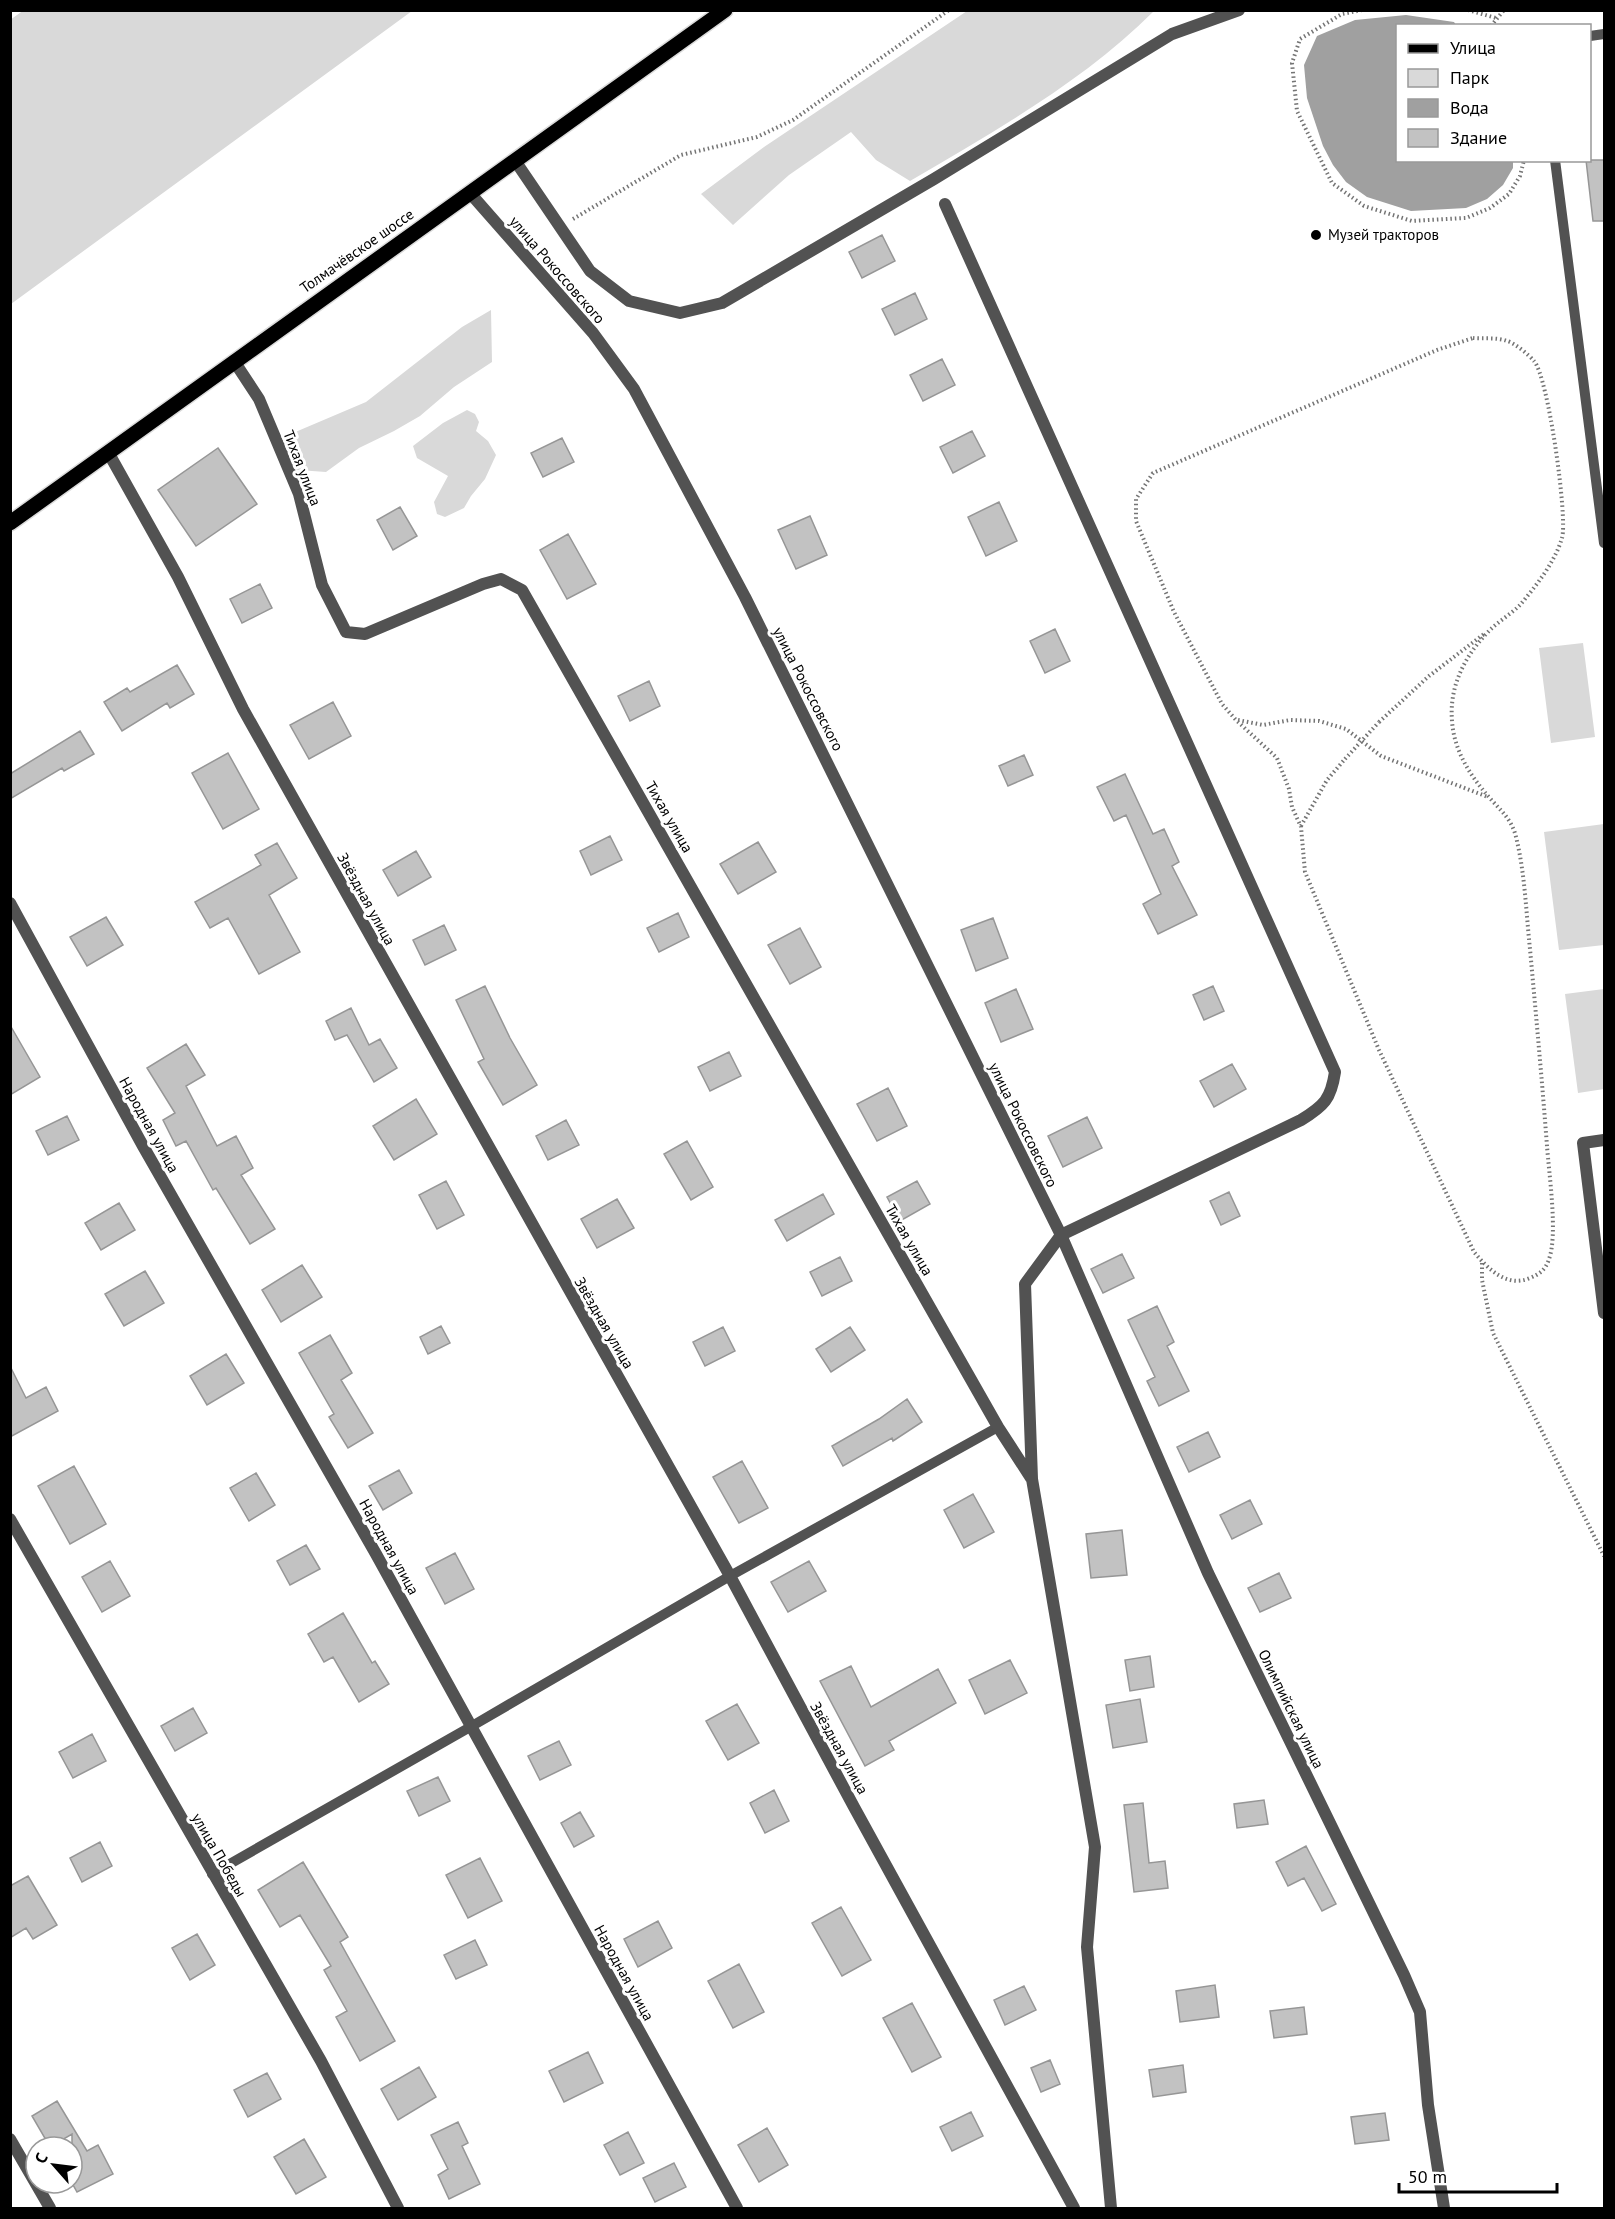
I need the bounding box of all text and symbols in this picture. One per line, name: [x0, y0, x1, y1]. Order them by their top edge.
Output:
legend: [1396, 24, 1591, 162]
text: Улица: [1450, 36, 1496, 59]
text: Парк: [1450, 66, 1490, 89]
text: Вода: [1450, 96, 1489, 119]
text: Здание: [1450, 126, 1507, 149]
street label: Толмачёвское шоссе: [296, 204, 417, 297]
street label: улица Рокоссовского: [505, 212, 609, 327]
place label: Музей тракторов: [1328, 225, 1439, 244]
marker: Музей тракторов: [1309, 228, 1323, 242]
street label: Тихая улица: [279, 427, 326, 508]
street label: улица Рокоссовского: [769, 624, 848, 754]
street label: Тихая улица: [641, 778, 697, 856]
street label: Звёздная улица: [333, 849, 400, 948]
street label: улица Рокоссовского: [985, 1059, 1062, 1190]
street label: Народная улица: [115, 1074, 184, 1176]
street label: Тихая улица: [881, 1201, 937, 1279]
street label: Звёздная улица: [571, 1273, 638, 1372]
street label: Народная улица: [355, 1496, 424, 1598]
street label: Олимпийская улица: [1254, 1646, 1329, 1772]
street label: Звёздная улица: [806, 1698, 873, 1797]
street label: улица Победы: [188, 1810, 251, 1900]
street label: Народная улица: [590, 1922, 659, 2024]
north arrow: [24, 2135, 84, 2195]
text: С: [30, 2149, 52, 2167]
scale bar: [1399, 2156, 1556, 2194]
text: 50 m: [1408, 2165, 1447, 2188]

